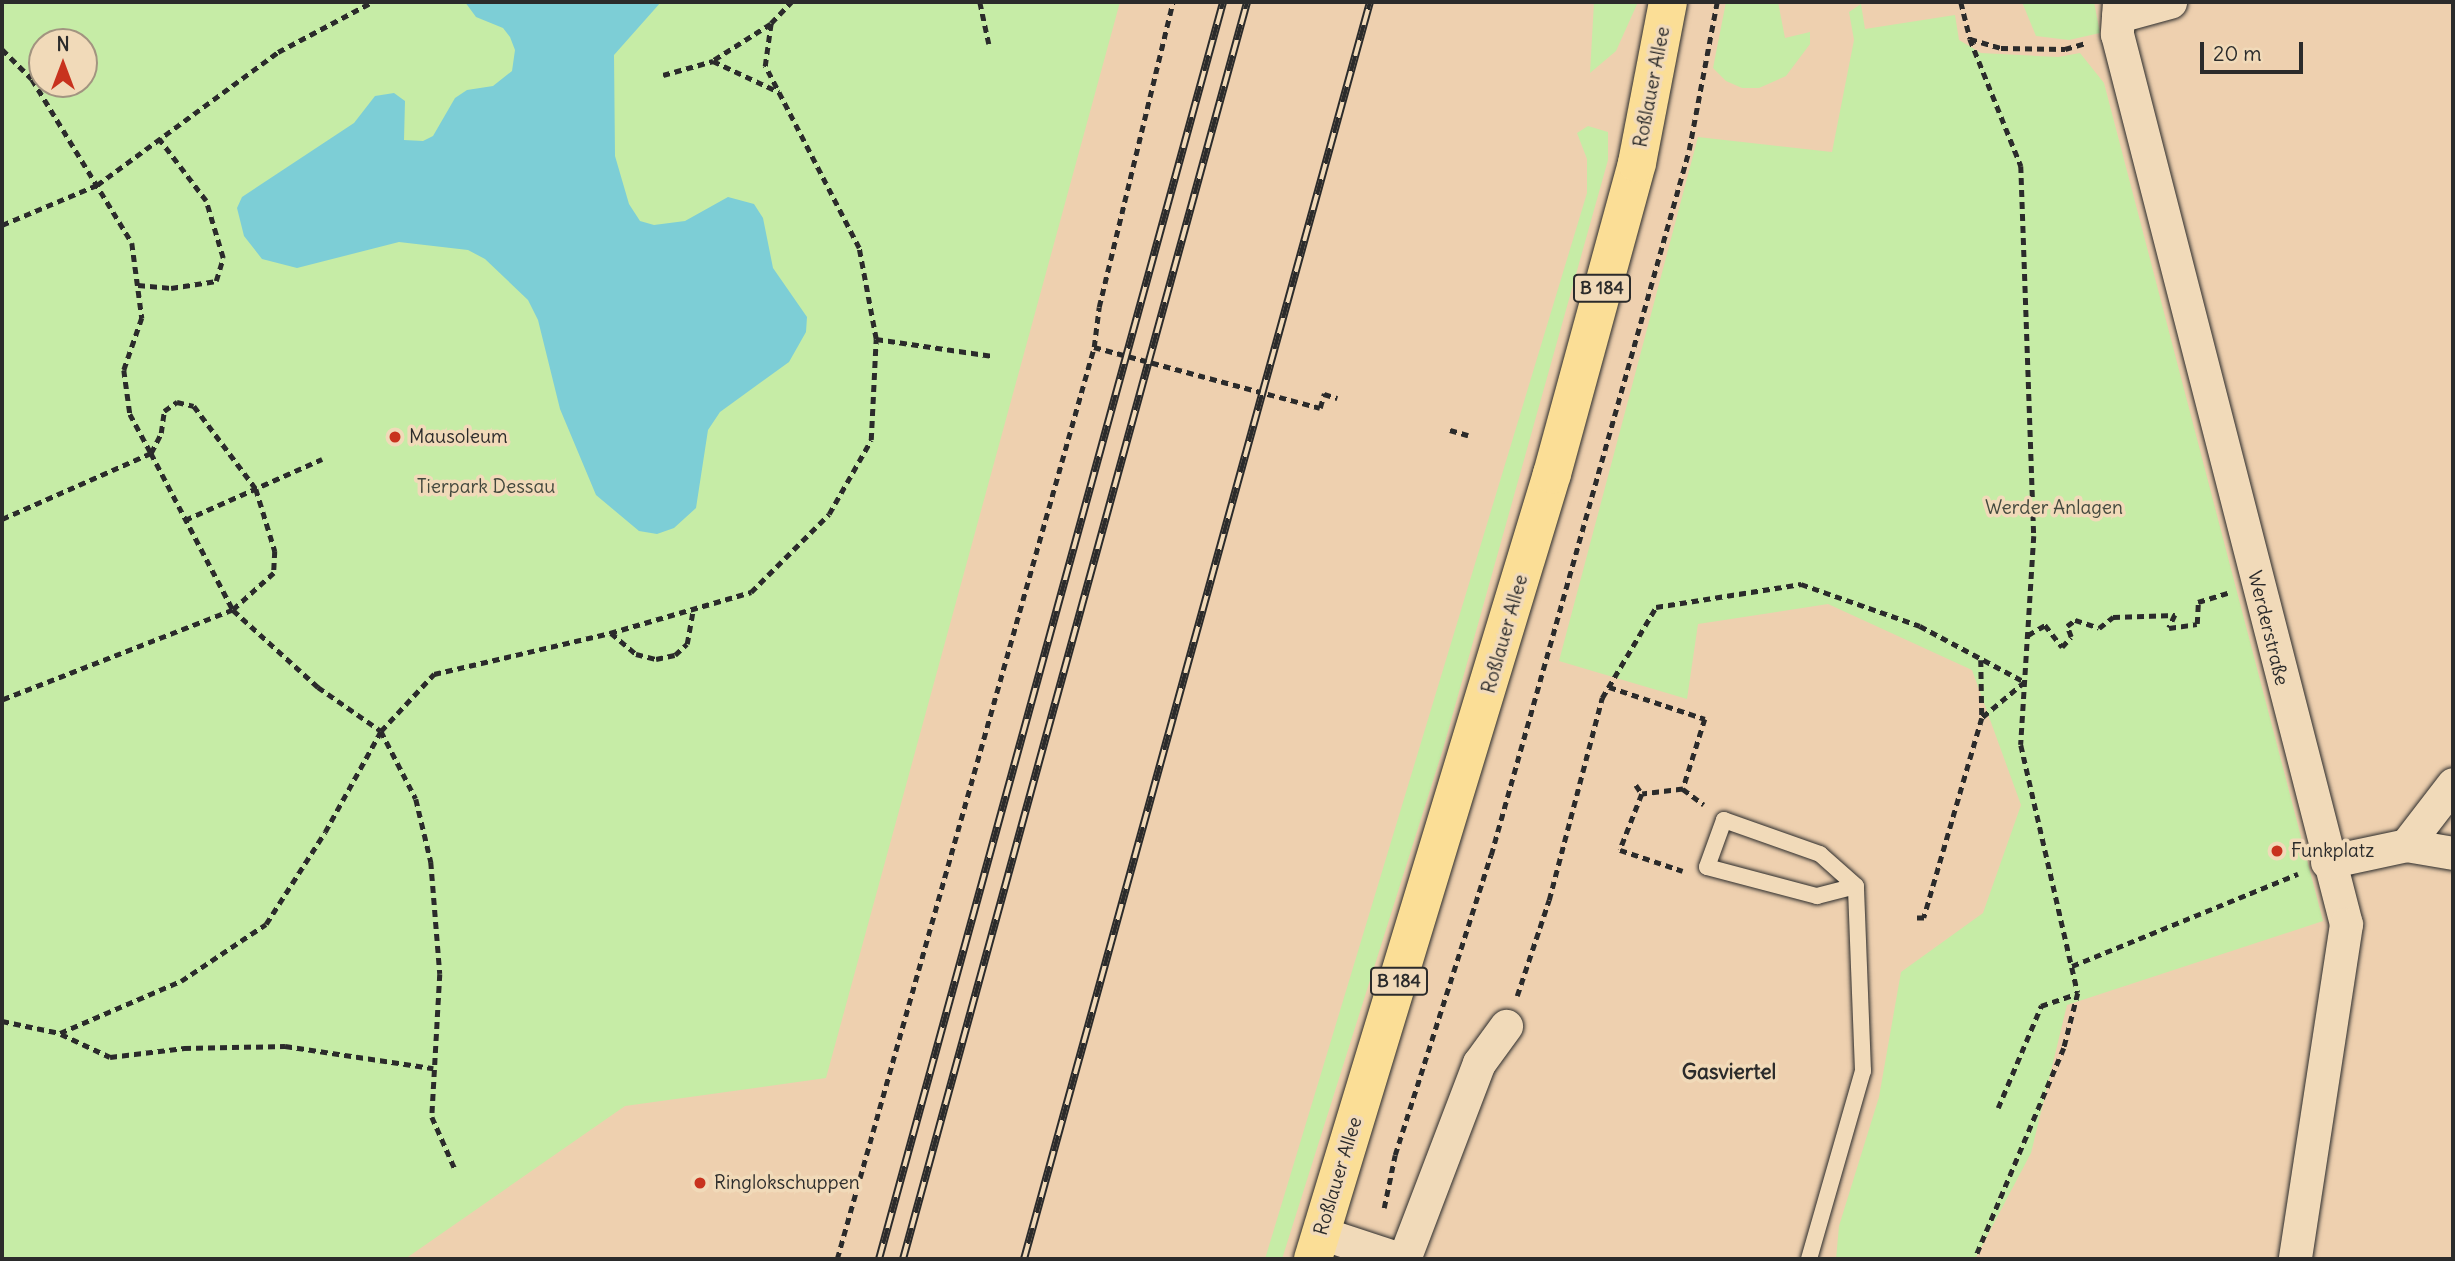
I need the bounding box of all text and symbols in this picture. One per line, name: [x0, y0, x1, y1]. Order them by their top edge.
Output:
street label: Roßlauer Allee: [1629, 25, 1675, 149]
north arrow: [28, 28, 98, 98]
scale bar: [2203, 28, 2306, 72]
text: N: [56, 32, 70, 56]
text: 20 m: [2213, 40, 2262, 67]
road number: B 184: [1572, 274, 1632, 302]
place label: Mausoleum: [409, 426, 508, 448]
marker: Mausoleum: [387, 429, 403, 445]
park label: Tierpark Dessau: [417, 476, 555, 498]
park label: Werder Anlagen: [1985, 497, 2123, 519]
street label: Werderstraße: [2243, 568, 2293, 688]
street label: Roßlauer Allee: [1477, 572, 1533, 696]
place label: Funkplatz: [2291, 840, 2374, 862]
marker: Funkplatz: [2269, 843, 2285, 859]
road number: B 184: [1369, 966, 1429, 996]
district label: Gasviertel: [1682, 1059, 1776, 1085]
street label: Roßlauer Allee: [1309, 1114, 1367, 1238]
place label: Ringlokschuppen: [714, 1172, 860, 1194]
marker: Ringlokschuppen: [692, 1175, 708, 1191]

